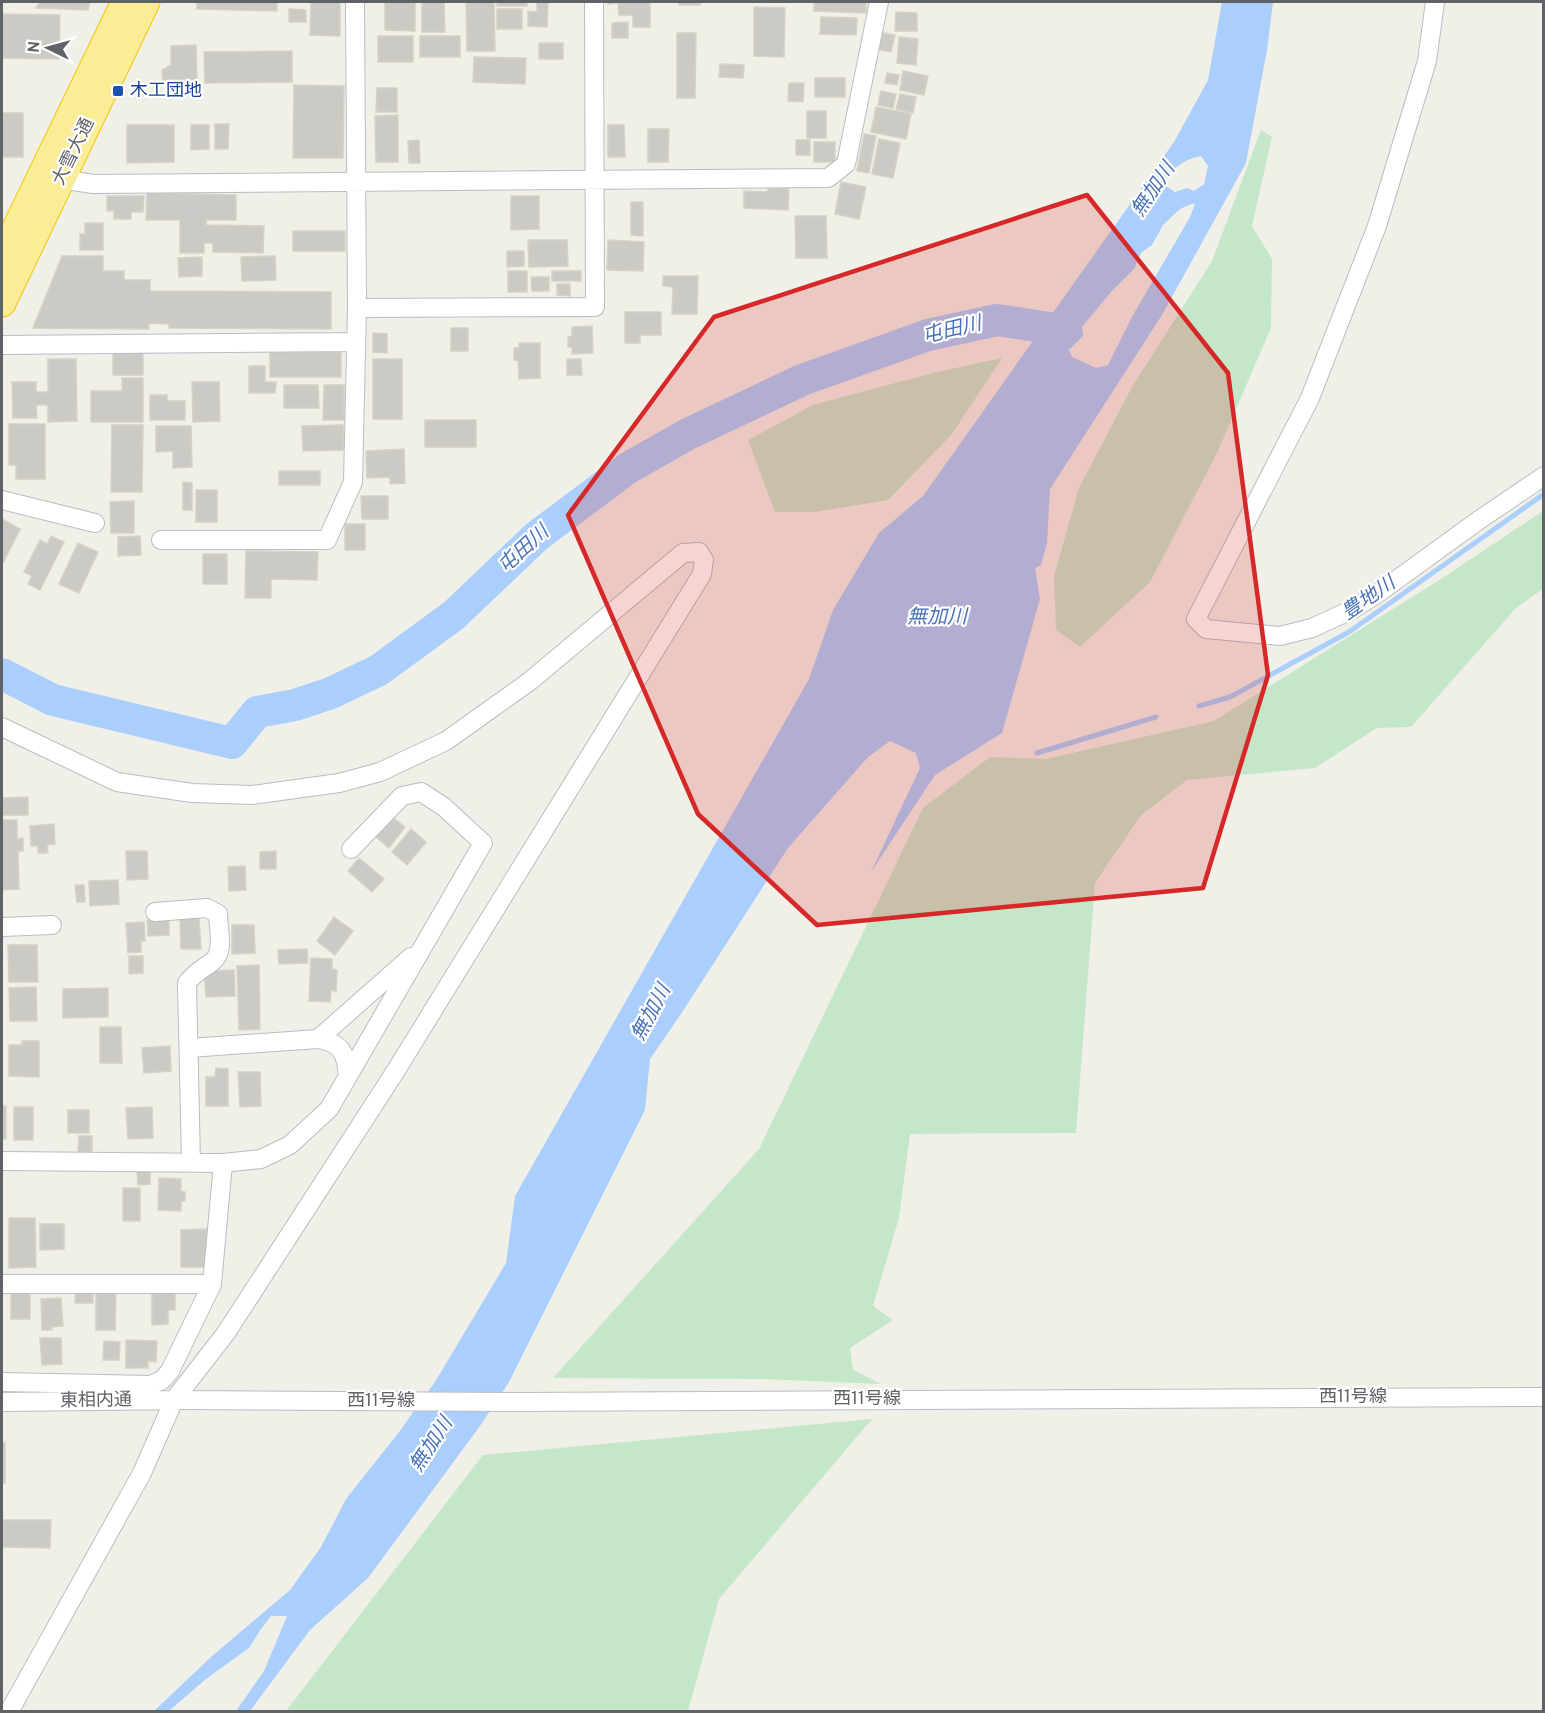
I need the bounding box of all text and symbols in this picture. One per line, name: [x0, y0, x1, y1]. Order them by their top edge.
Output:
north arrow: [18, 18, 78, 78]
text: N: [25, 40, 46, 53]
place label: 木工団地: [130, 80, 202, 103]
marker: 木工団地: [111, 84, 125, 98]
street label: 大雪大通: [48, 115, 100, 189]
water label: 無加川: [1126, 156, 1183, 222]
water label: 屯田川: [920, 311, 986, 350]
water label: 屯田川: [493, 519, 556, 580]
water label: 豊地川: [1337, 570, 1403, 627]
water label: 無加川: [907, 605, 969, 631]
water label: 無加川: [626, 979, 679, 1046]
street label: 西11号線: [1319, 1386, 1387, 1409]
street label: 西11号線: [833, 1388, 901, 1411]
street label: 東相内通: [60, 1389, 132, 1413]
street label: 西11号線: [347, 1390, 415, 1413]
water label: 無加川: [405, 1411, 460, 1477]

